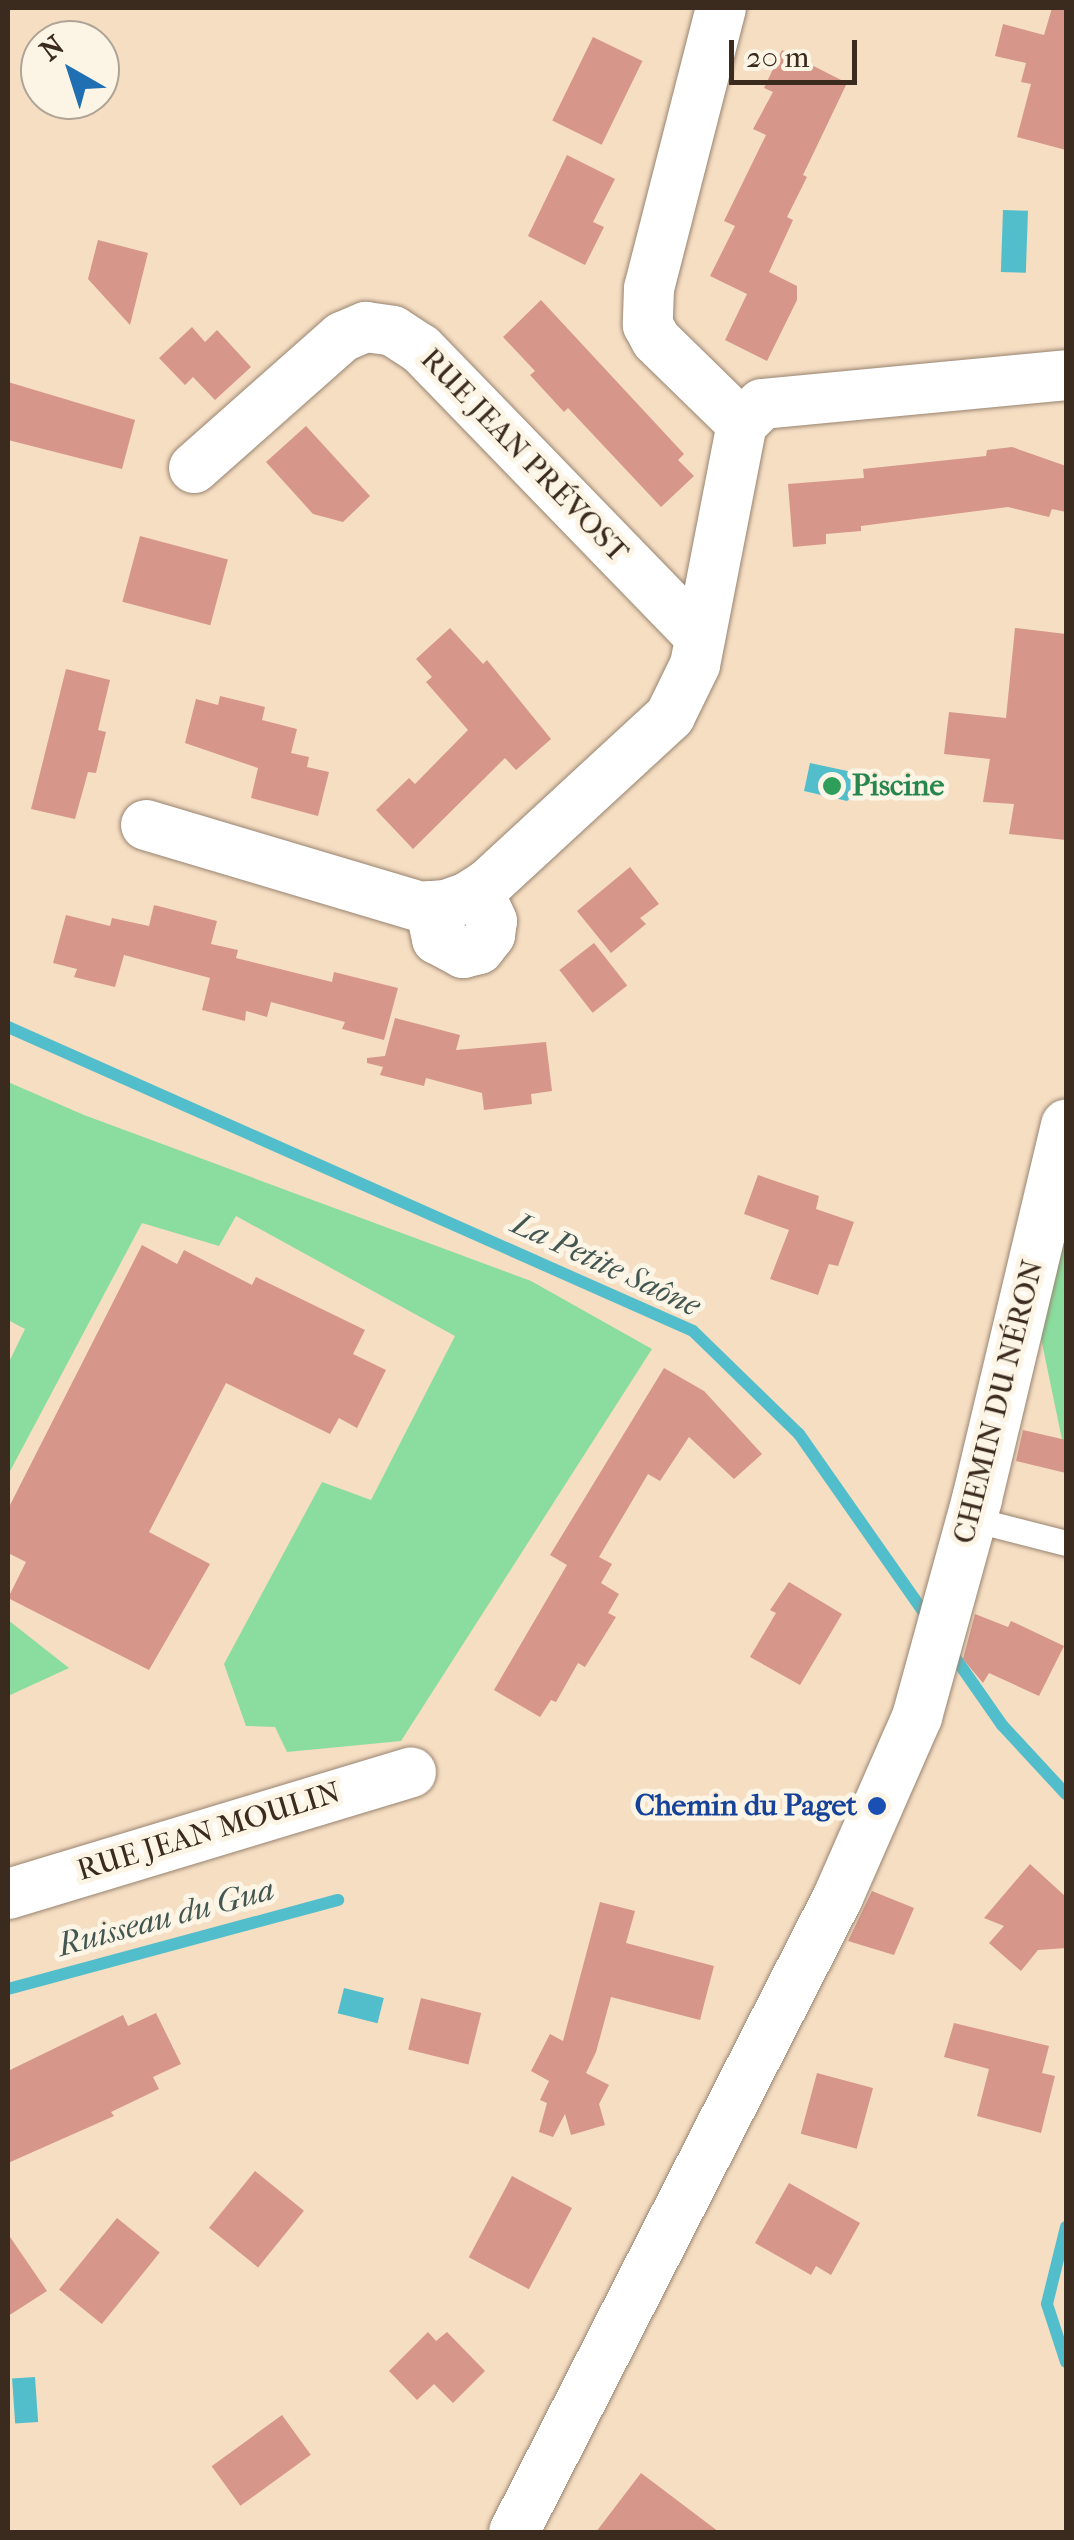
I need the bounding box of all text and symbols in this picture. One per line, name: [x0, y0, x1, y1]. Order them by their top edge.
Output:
north arrow: [20, 20, 120, 120]
scale bar: [734, 20, 862, 82]
text: N: [33, 28, 71, 67]
text: 20 m: [746, 40, 809, 75]
street label: RUE JEAN PRÉVOST: [413, 342, 635, 570]
place label: Piscine: [852, 768, 944, 804]
marker: Piscine: [821, 775, 843, 797]
water label: La Petite Saône: [506, 1205, 706, 1325]
street label: CHEMIN DU NÉRON: [946, 1256, 1052, 1548]
street label: RUE JEAN MOULIN: [73, 1775, 345, 1889]
place label: Chemin du Paget: [635, 1788, 857, 1824]
marker: Chemin du Paget: [866, 1795, 888, 1817]
water label: Ruisseau du Gua: [54, 1871, 278, 1965]

